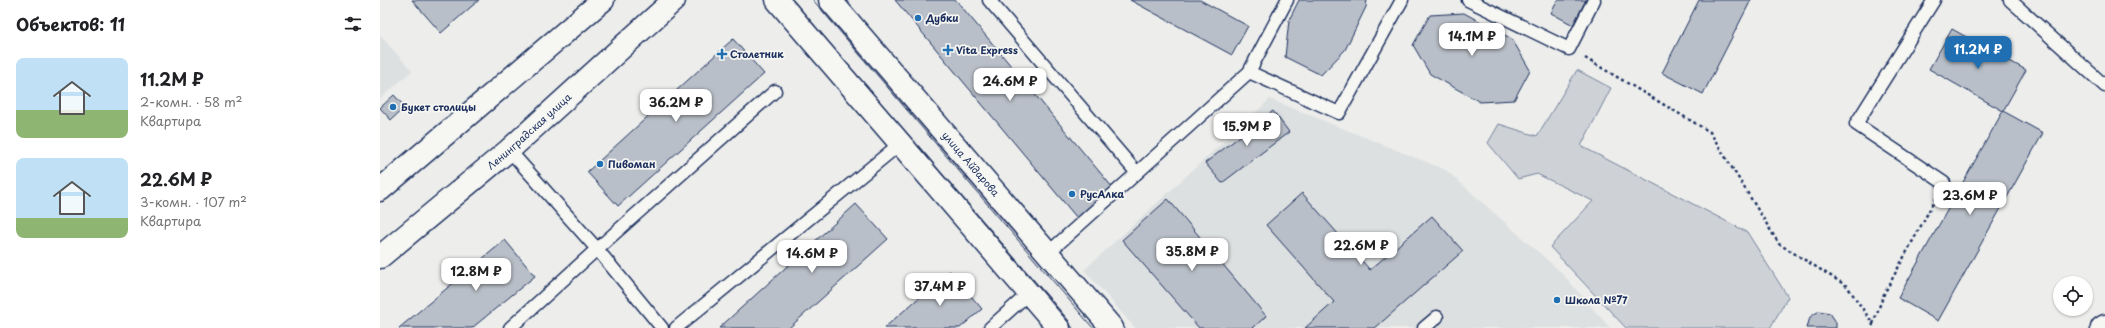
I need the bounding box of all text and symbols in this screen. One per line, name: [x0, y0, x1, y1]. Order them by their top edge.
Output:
place label: Дубки: [925, 10, 959, 26]
text: Объектов: 11: [16, 11, 125, 37]
icon: filters: [342, 13, 364, 35]
marker: Дубки: [913, 13, 923, 23]
pin: 14.1M ₽: [1435, 23, 1509, 57]
text: 14.1M ₽: [1448, 26, 1496, 45]
pin: 11.2M ₽: [1941, 36, 2015, 70]
text: 11.2M ₽: [1954, 39, 2002, 58]
place label: Vita Express: [956, 42, 1018, 57]
marker: Vita Express: [943, 45, 953, 55]
place label: Столетник: [730, 46, 784, 61]
marker: Столетник: [717, 49, 727, 59]
text: 11.2M ₽: [140, 66, 204, 92]
pin: 24.6M ₽: [973, 68, 1047, 102]
text: 24.6M ₽: [983, 71, 1037, 90]
icon: home: [48, 74, 96, 122]
street label: Ленинградская улица: [483, 89, 575, 172]
pin: 36.2M ₽: [639, 89, 713, 123]
text: 2-комн. · 58 m²: [140, 92, 242, 111]
text: 36.2M ₽: [649, 92, 703, 111]
place label: Букет столицы: [401, 99, 476, 115]
marker: Букет столицы: [388, 102, 398, 112]
text: Квартира: [140, 111, 201, 130]
pin: 15.9M ₽: [1210, 113, 1284, 147]
text: 15.9M ₽: [1222, 116, 1272, 135]
street label: улица Айдарова: [939, 128, 1004, 200]
place label: Пивоман: [608, 156, 656, 171]
marker: Пивоман: [595, 159, 605, 169]
text: 22.6M ₽: [140, 166, 212, 192]
icon: home: [48, 174, 96, 222]
pin: 23.6M ₽: [1933, 182, 2007, 216]
text: 23.6M ₽: [1943, 185, 1998, 204]
place label: РусАлка: [1080, 186, 1124, 201]
marker: РусАлка: [1067, 189, 1077, 199]
text: 3-комн. · 107 m²: [140, 192, 247, 211]
text: Квартира: [140, 211, 201, 230]
pin: 22.6M ₽: [1324, 232, 1398, 266]
text: 22.6M ₽: [1333, 235, 1389, 254]
pin: 35.8M ₽: [1155, 238, 1229, 272]
pin: 14.6M ₽: [775, 240, 849, 274]
text: 35.8M ₽: [1165, 241, 1219, 260]
text: 14.6M ₽: [786, 243, 838, 262]
pin: 12.8M ₽: [439, 258, 513, 292]
text: 12.8M ₽: [450, 261, 502, 280]
pin: 37.4M ₽: [903, 273, 977, 307]
text: 37.4M ₽: [914, 276, 966, 295]
map controls: [2053, 276, 2093, 316]
button: locate: [2053, 276, 2093, 316]
place label: Школа №77: [1565, 292, 1628, 307]
marker: Школа №77: [1552, 295, 1562, 305]

